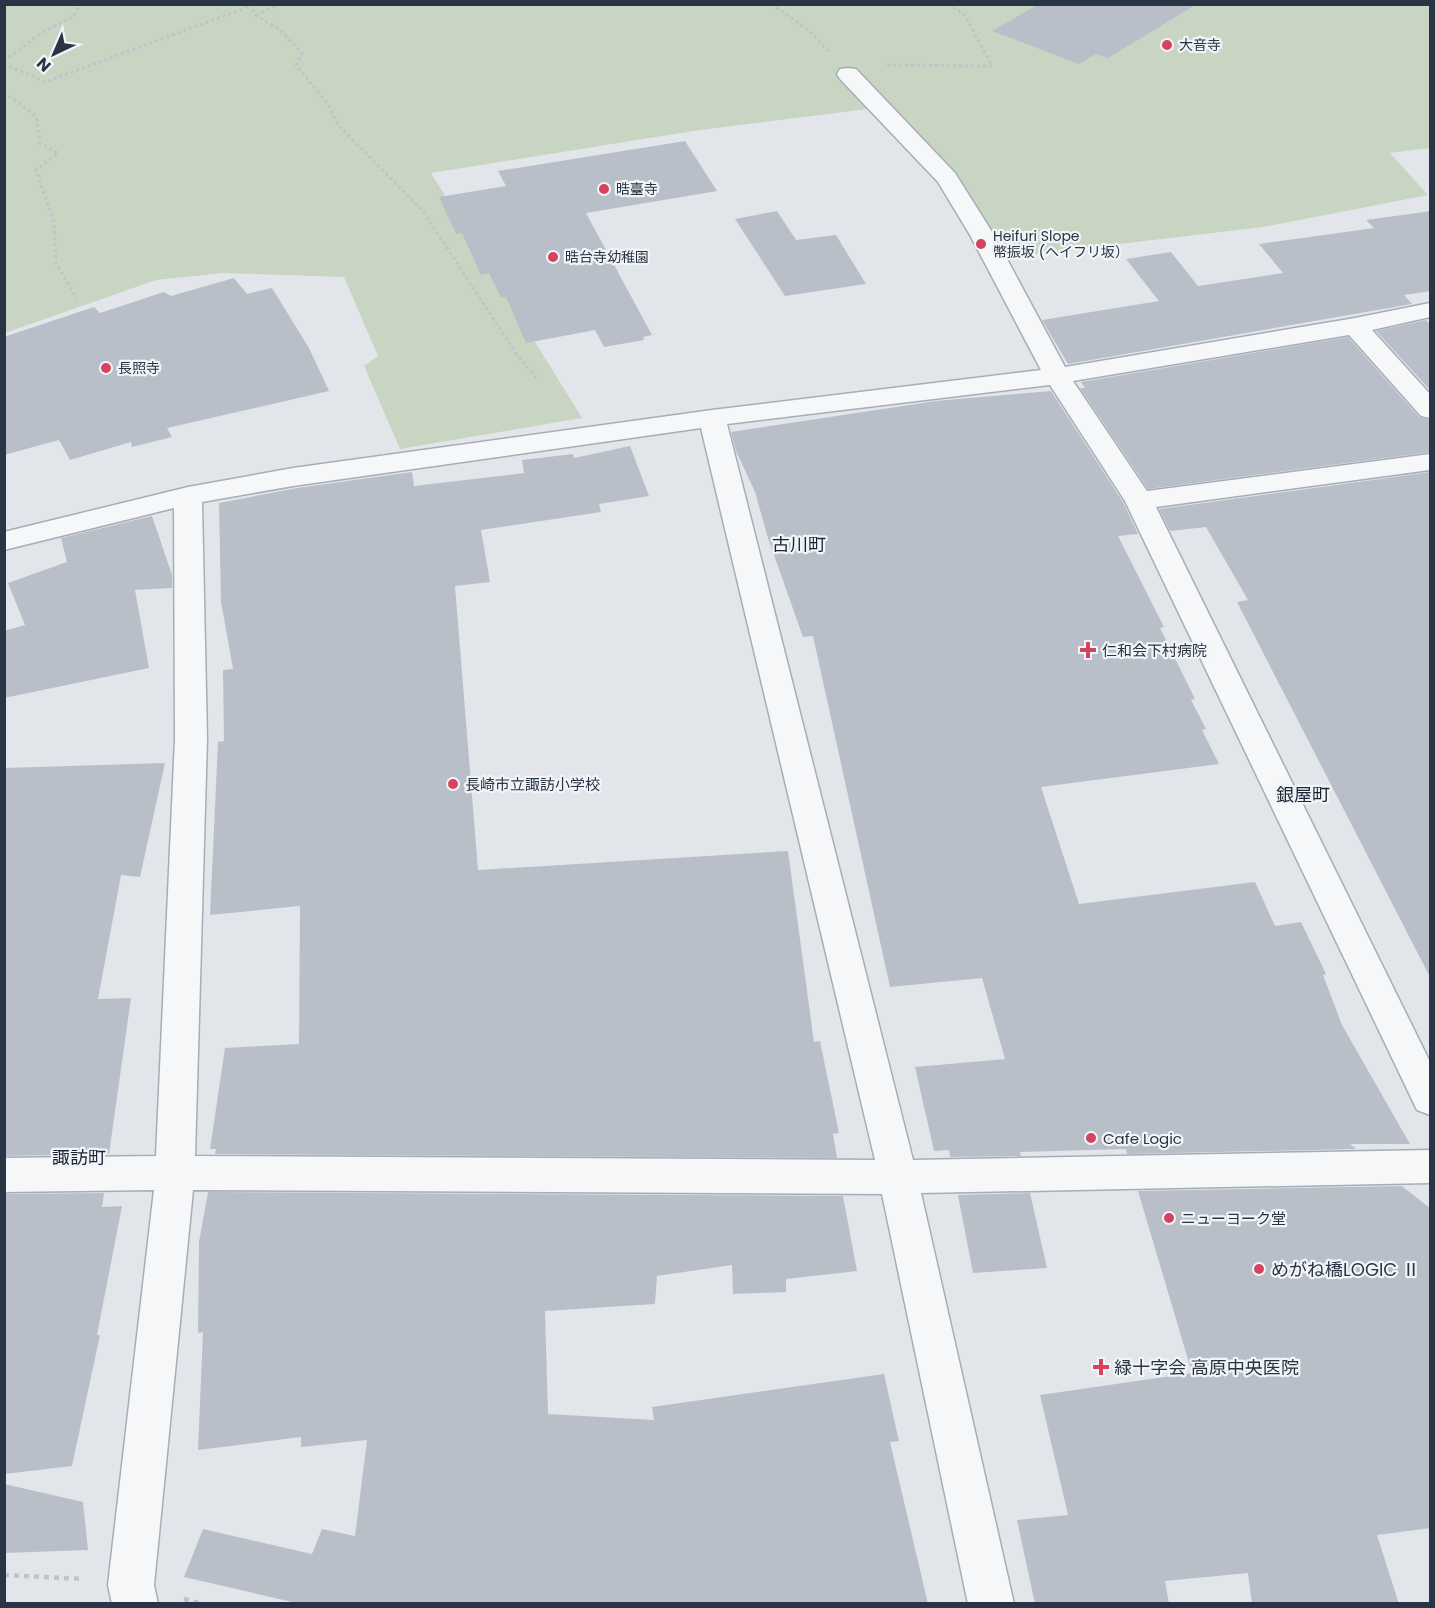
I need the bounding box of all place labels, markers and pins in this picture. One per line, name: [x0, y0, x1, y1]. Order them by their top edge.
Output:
place label: 大音寺: [1179, 35, 1221, 55]
marker: 大音寺: [1160, 38, 1174, 52]
place label: 晧臺寺: [616, 179, 658, 199]
marker: 晧臺寺: [597, 182, 611, 196]
place label: Heifuri Slope 幣振坂 (ヘイフリ坂）: [993, 226, 1129, 262]
marker: Heifuri Slope 幣振坂 (ヘイフリ坂）: [974, 237, 988, 251]
place label: 晧台寺幼稚園: [565, 247, 649, 267]
marker: 晧台寺幼稚園: [546, 250, 560, 264]
place label: 長照寺: [118, 358, 160, 378]
marker: 長照寺: [99, 361, 113, 375]
place label: 仁和会下村病院: [1102, 640, 1207, 661]
marker: 仁和会下村病院: [1079, 641, 1097, 659]
place label: 長崎市立諏訪小学校: [465, 774, 600, 795]
marker: 長崎市立諏訪小学校: [446, 777, 460, 791]
place label: Cafe Logic: [1103, 1128, 1182, 1149]
marker: Cafe Logic: [1084, 1131, 1098, 1145]
place label: ニューヨーク堂: [1181, 1208, 1286, 1229]
marker: ニューヨーク堂: [1162, 1211, 1176, 1225]
place label: めがね橋LOGIC Ⅱ: [1271, 1257, 1420, 1282]
marker: めがね橋LOGIC Ⅱ: [1252, 1262, 1266, 1276]
place label: 緑十字会 高原中央医院: [1114, 1355, 1299, 1380]
marker: 緑十字会 高原中央医院: [1092, 1358, 1110, 1376]

